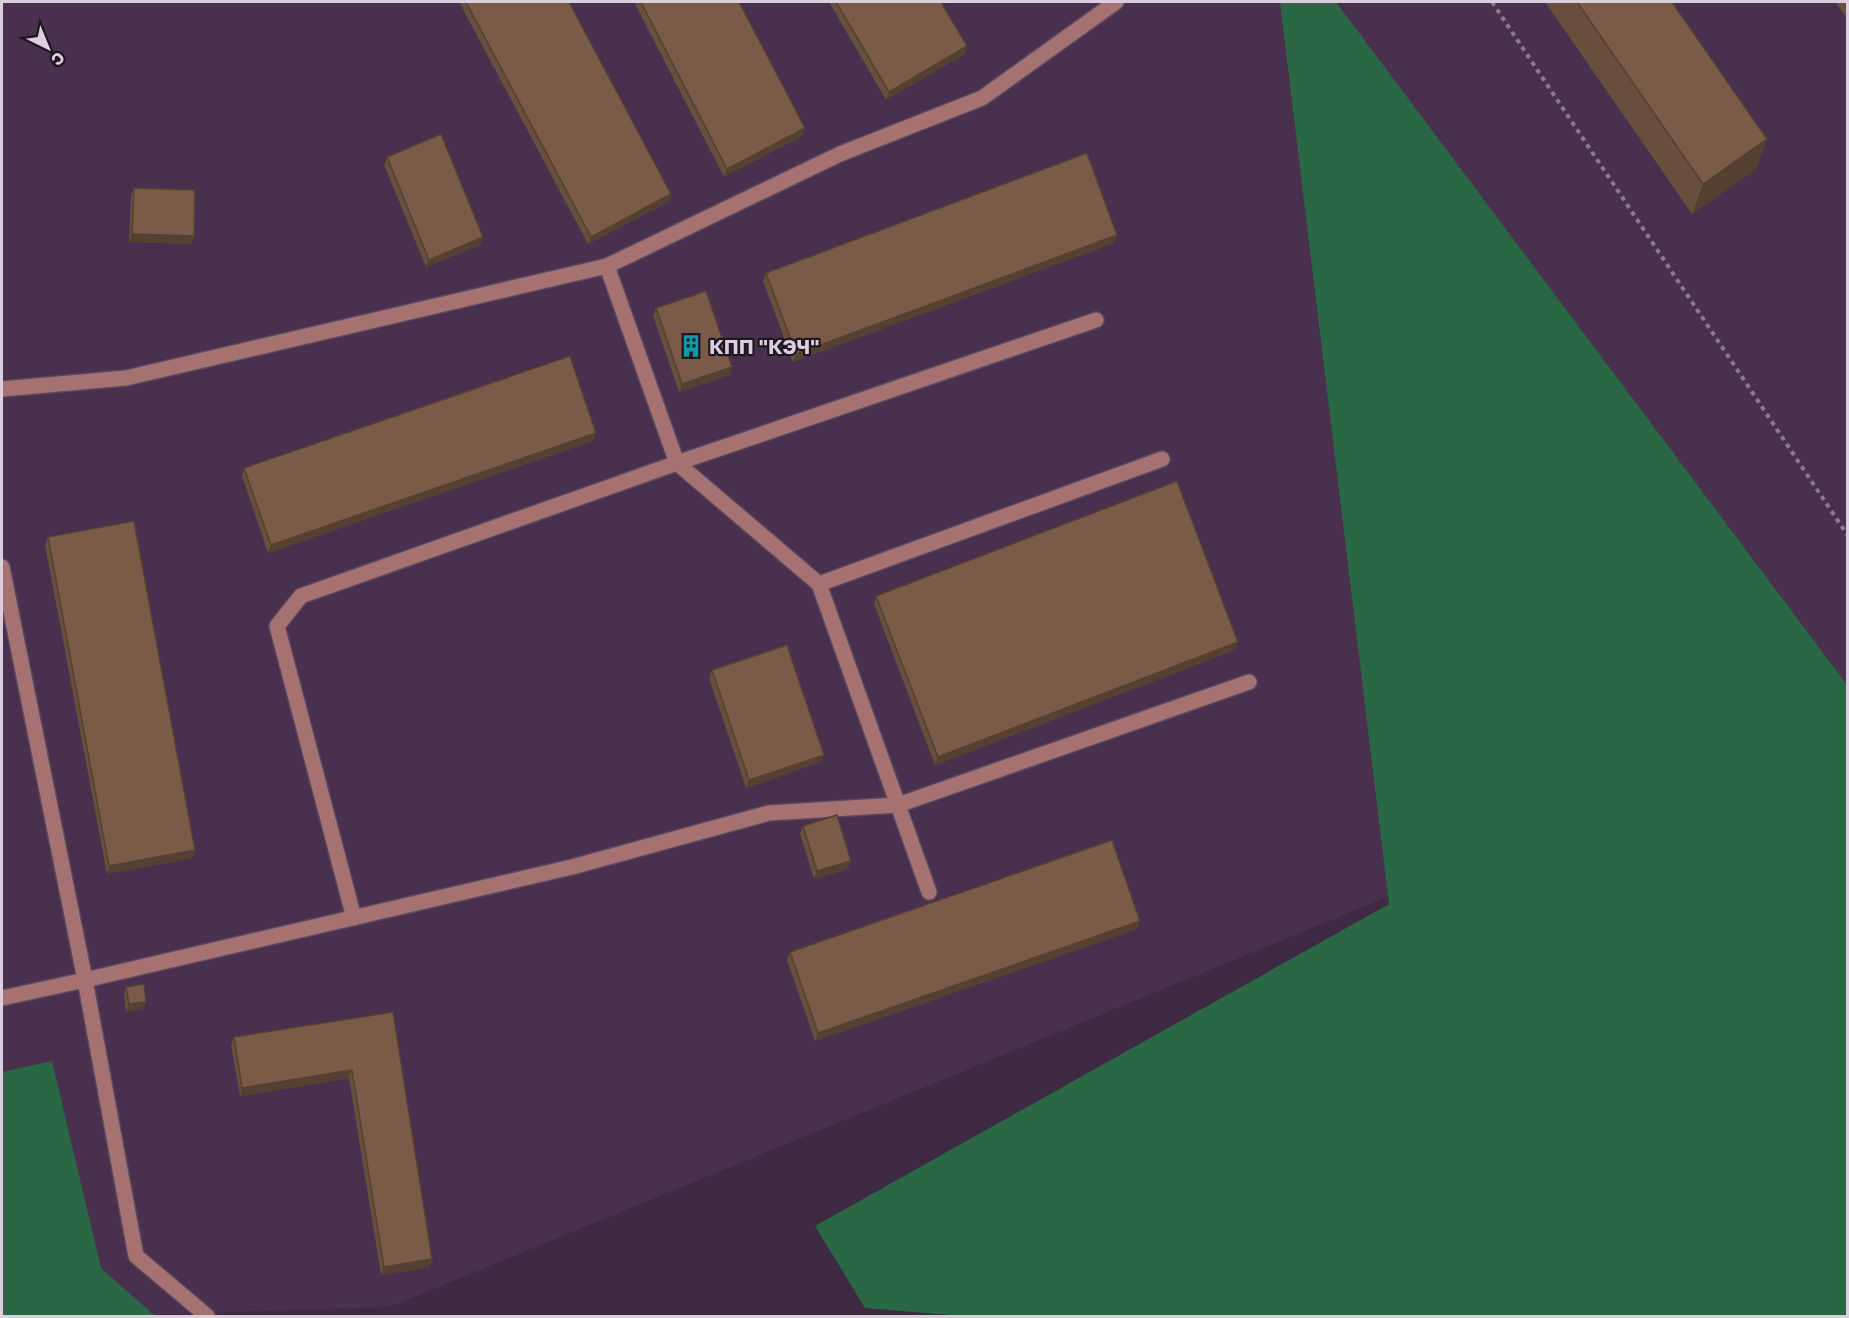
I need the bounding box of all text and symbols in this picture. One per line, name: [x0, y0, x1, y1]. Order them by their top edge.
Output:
north arrow: [18, 18, 78, 78]
text: С: [47, 48, 69, 70]
building icon: КПП "КЭЧ": [678, 333, 704, 359]
place label: КПП "КЭЧ": [709, 334, 820, 358]

